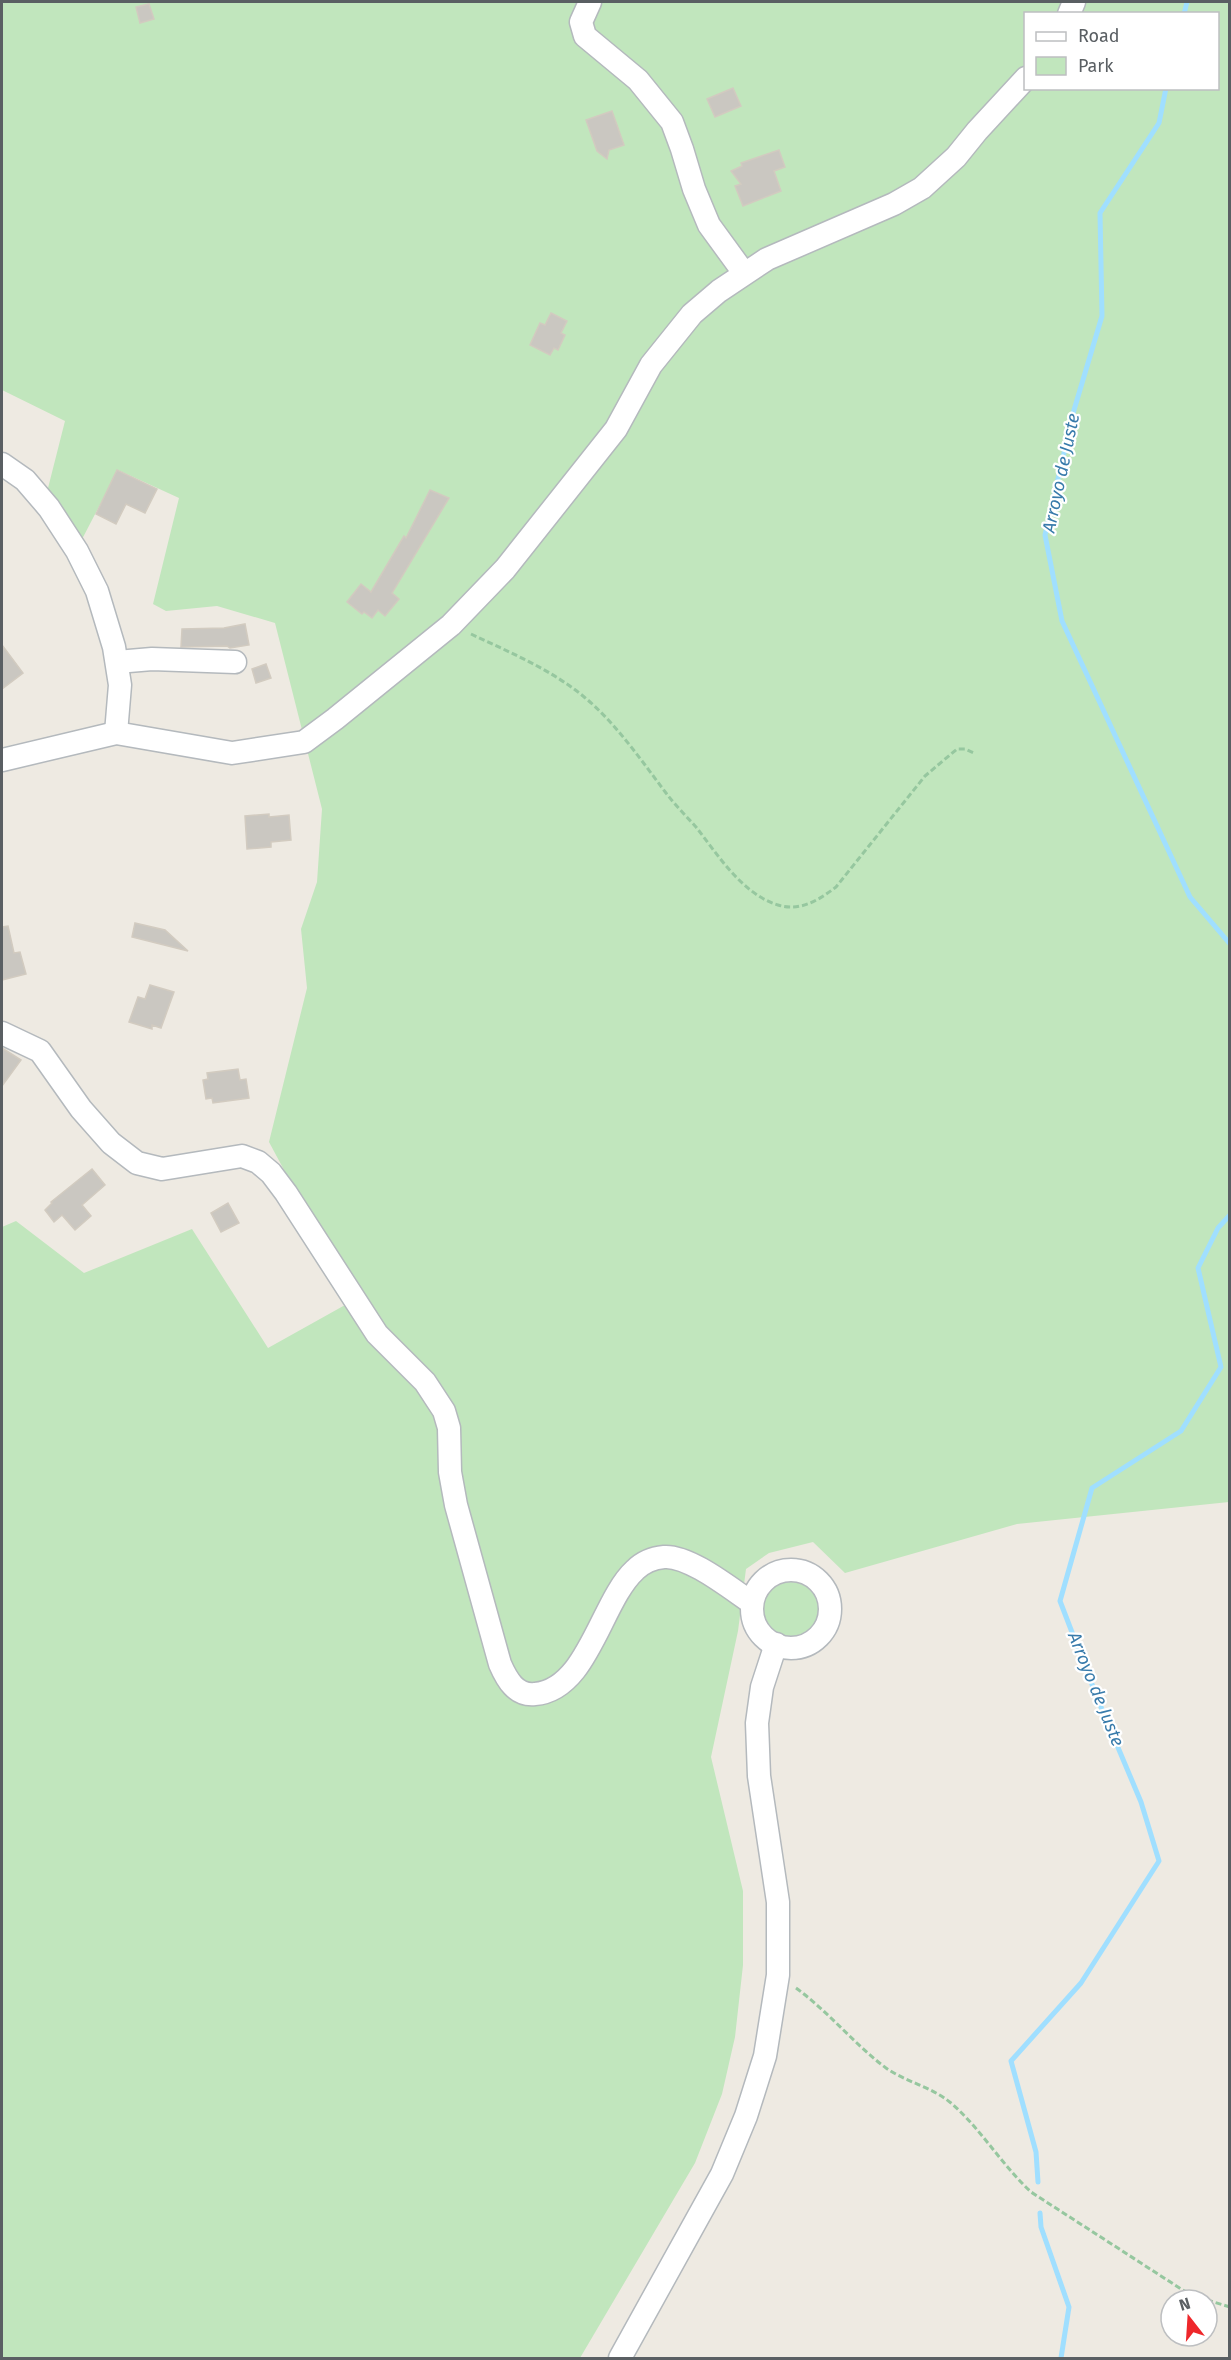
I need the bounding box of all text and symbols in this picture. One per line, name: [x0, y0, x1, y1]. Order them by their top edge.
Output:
legend: [1024, 12, 1219, 90]
text: Road: [1078, 25, 1120, 47]
text: Park: [1078, 55, 1114, 77]
water label: Arroyo de Juste: [1037, 411, 1084, 536]
water label: Arroyo de Juste: [1063, 1628, 1129, 1749]
north arrow: [1159, 2288, 1219, 2348]
text: N: [1177, 2293, 1193, 2315]

